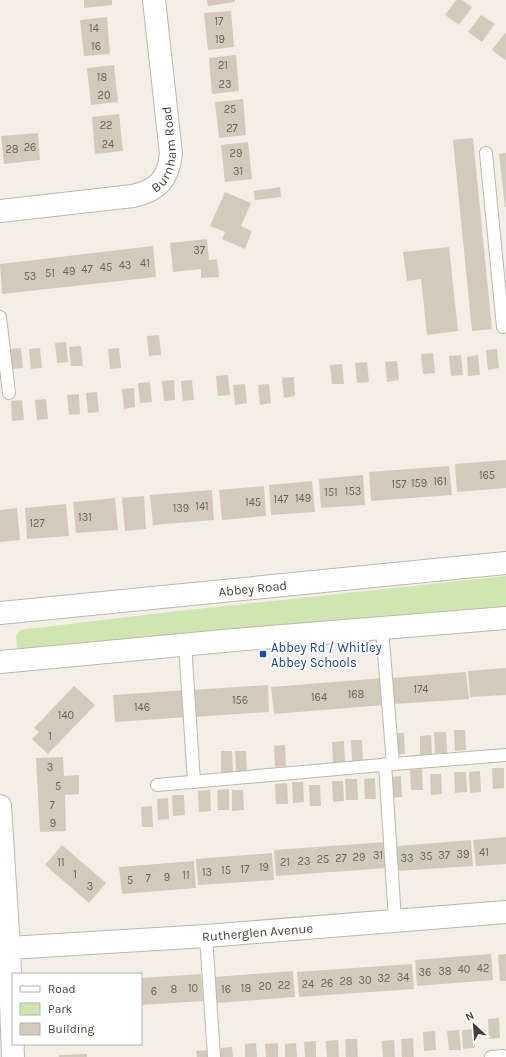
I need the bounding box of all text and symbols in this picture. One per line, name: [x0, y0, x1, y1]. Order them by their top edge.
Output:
house number: 17: [215, 15, 223, 28]
house number: 14: [89, 22, 99, 35]
house number: 19: [215, 33, 225, 46]
house number: 16: [91, 40, 101, 53]
house number: 21: [218, 59, 228, 72]
house number: 18: [97, 71, 107, 84]
house number: 23: [219, 78, 231, 91]
house number: 20: [98, 89, 110, 102]
house number: 25: [224, 103, 236, 116]
street label: Burnham Road: [148, 106, 179, 195]
house number: 22: [100, 119, 112, 132]
house number: 27: [226, 122, 238, 135]
house number: 24: [102, 138, 114, 151]
house number: 26: [24, 141, 36, 154]
house number: 28: [5, 143, 19, 156]
house number: 29: [230, 147, 242, 160]
house number: 31: [233, 165, 243, 178]
house number: 37: [193, 244, 205, 257]
house number: 41: [140, 257, 150, 270]
house number: 43: [119, 259, 131, 272]
house number: 45: [100, 261, 112, 274]
house number: 47: [81, 263, 93, 276]
house number: 49: [63, 265, 75, 278]
house number: 51: [45, 267, 55, 280]
house number: 53: [24, 270, 36, 283]
house number: 165: [479, 469, 495, 482]
house number: 161: [433, 475, 447, 488]
house number: 159: [411, 477, 427, 490]
house number: 157: [391, 478, 407, 491]
house number: 153: [345, 485, 361, 498]
house number: 151: [324, 486, 338, 499]
house number: 149: [295, 492, 311, 505]
house number: 147: [274, 493, 288, 506]
house number: 145: [245, 496, 261, 509]
house number: 141: [195, 500, 209, 513]
house number: 139: [173, 502, 189, 515]
house number: 131: [78, 511, 92, 524]
house number: 127: [29, 517, 45, 530]
street label: Abbey Road: [218, 577, 288, 599]
place label: Abbey Rd / Whitley Abbey Schools: [271, 640, 382, 670]
marker: Abbey Rd / Whitley Abbey Schools: [258, 649, 268, 659]
house number: 174: [414, 683, 428, 696]
house number: 168: [348, 688, 365, 701]
house number: 164: [311, 691, 327, 704]
house number: 156: [232, 694, 248, 707]
house number: 146: [134, 701, 150, 714]
house number: 140: [58, 709, 74, 722]
house number: 1: [48, 730, 52, 743]
house number: 3: [47, 761, 53, 774]
house number: 5: [55, 780, 61, 793]
house number: 7: [49, 799, 55, 812]
house number: 9: [50, 817, 56, 830]
house number: 41: [479, 846, 489, 859]
house number: 39: [457, 848, 469, 861]
house number: 31: [373, 849, 383, 862]
house number: 37: [438, 849, 450, 862]
house number: 35: [420, 850, 432, 863]
house number: 29: [353, 851, 365, 864]
house number: 27: [335, 852, 347, 865]
house number: 33: [401, 852, 414, 865]
house number: 25: [317, 853, 329, 866]
house number: 23: [298, 855, 310, 868]
house number: 11: [57, 856, 65, 869]
house number: 21: [280, 856, 290, 869]
house number: 19: [259, 861, 269, 874]
house number: 17: [241, 863, 249, 876]
house number: 15: [221, 864, 231, 877]
house number: 13: [202, 866, 212, 879]
house number: 1: [73, 868, 77, 881]
house number: 11: [182, 869, 190, 882]
house number: 9: [164, 871, 170, 884]
house number: 7: [145, 872, 151, 885]
house number: 5: [127, 874, 133, 887]
house number: 3: [87, 880, 93, 893]
street label: Rutherglen Avenue: [202, 920, 314, 944]
house number: 42: [477, 962, 489, 975]
house number: 40: [458, 963, 470, 976]
house number: 38: [438, 965, 452, 978]
house number: 36: [419, 966, 431, 979]
house number: 34: [397, 971, 409, 984]
house number: 32: [378, 972, 390, 985]
legend: [12, 973, 142, 1045]
house number: 30: [358, 974, 372, 987]
house number: 28: [339, 975, 353, 988]
house number: 26: [321, 977, 333, 990]
house number: 24: [302, 978, 314, 991]
house number: 22: [278, 979, 290, 992]
house number: 20: [259, 980, 271, 993]
text: Road: [48, 982, 76, 996]
house number: 10: [188, 982, 198, 995]
house number: 18: [241, 982, 251, 995]
house number: 8: [171, 983, 178, 996]
house number: 16: [221, 983, 231, 996]
house number: 6: [151, 985, 157, 998]
text: Park: [48, 1002, 73, 1016]
north arrow: [454, 1005, 494, 1045]
text: N: [463, 1009, 476, 1024]
text: Building: [48, 1022, 95, 1036]

